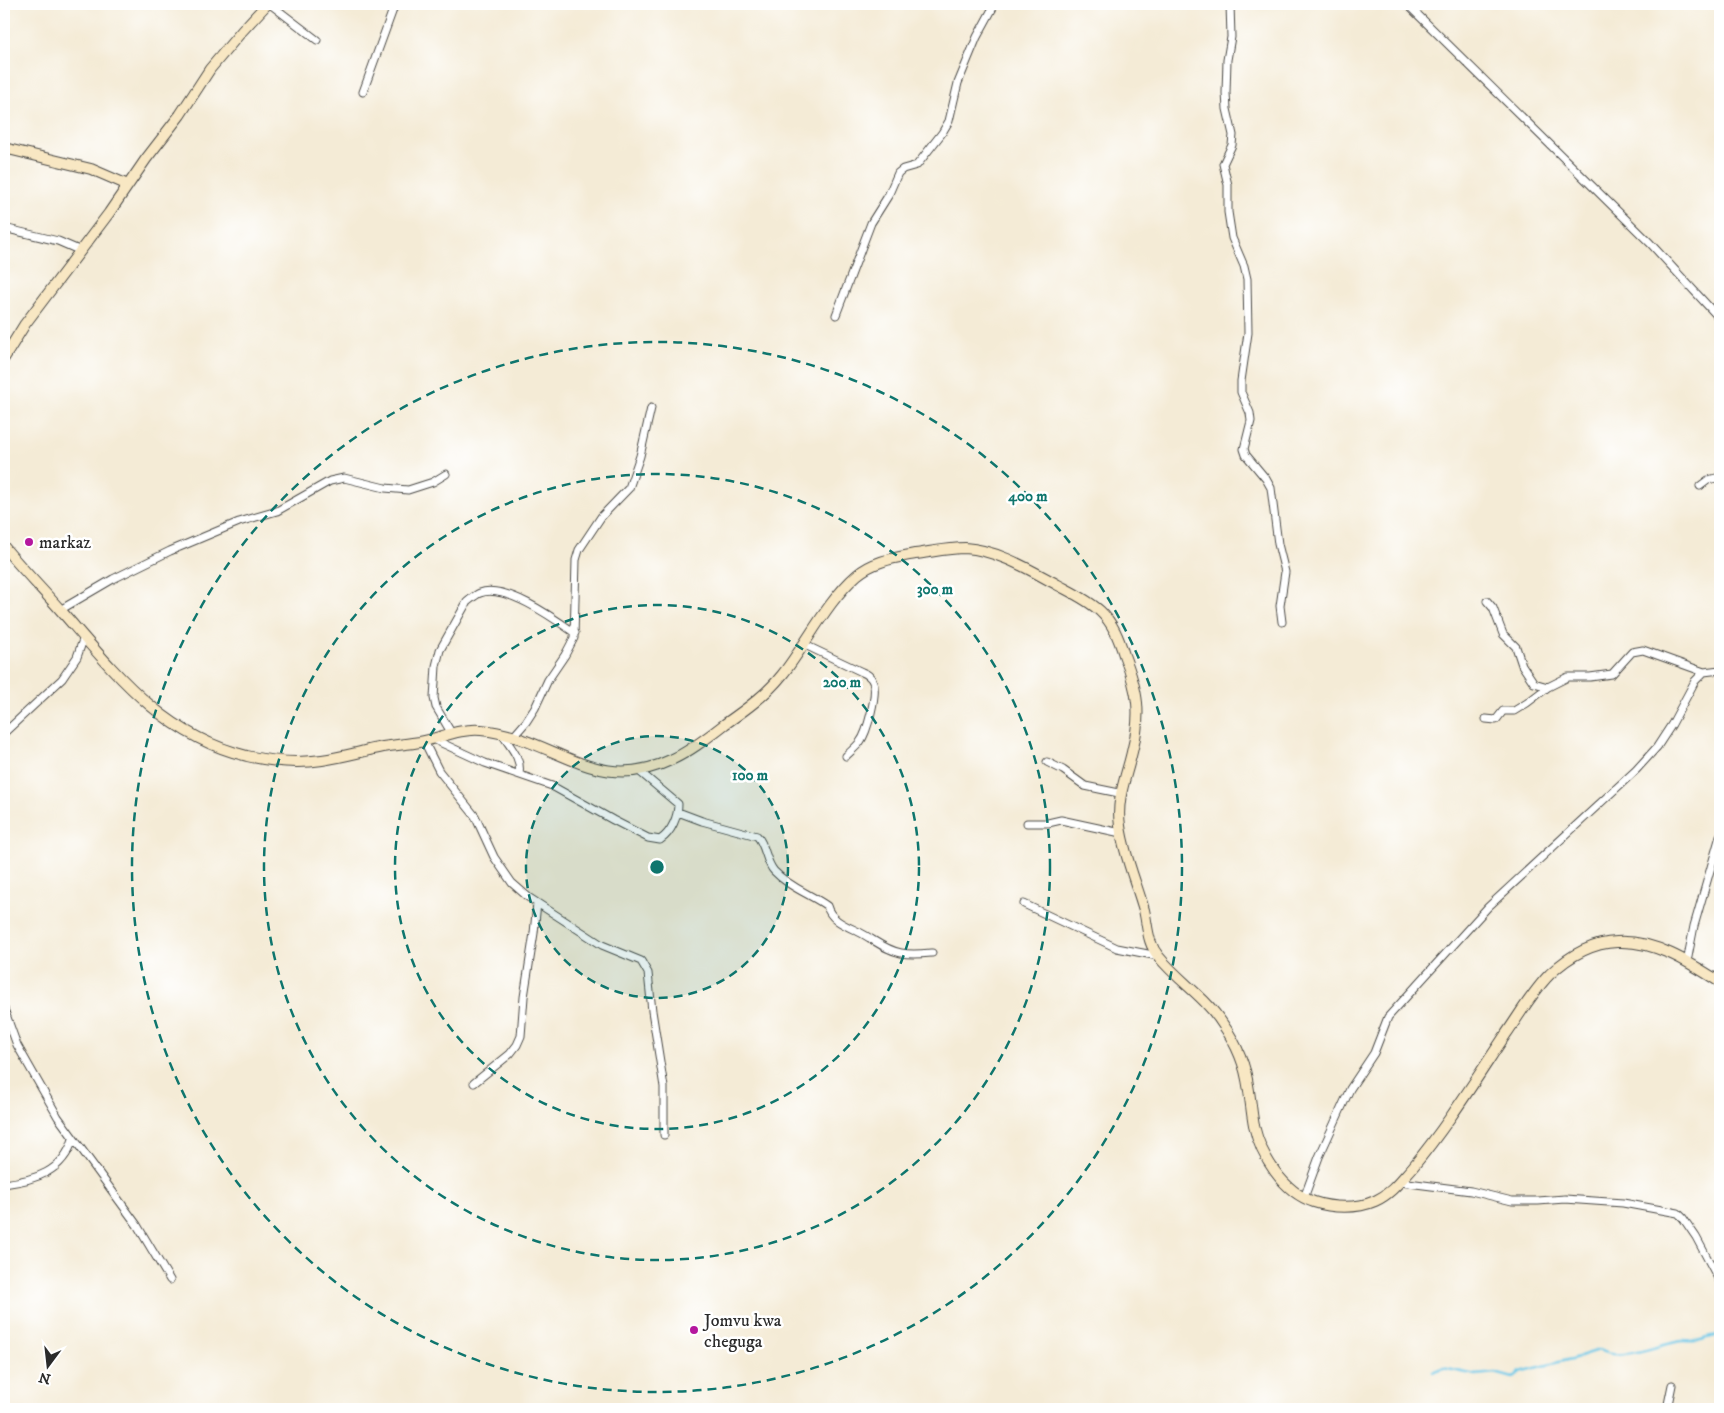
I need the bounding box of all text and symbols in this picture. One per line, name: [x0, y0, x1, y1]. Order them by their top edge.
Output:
text: 400 m: [1007, 487, 1048, 506]
place label: markaz: [39, 532, 91, 554]
marker: markaz: [23, 536, 35, 548]
text: 300 m: [917, 580, 954, 599]
text: 200 m: [823, 673, 862, 692]
text: 100 m: [732, 766, 769, 785]
centre of rings: [648, 858, 666, 876]
place label: Jomvu kwa cheguga: [702, 1310, 782, 1353]
marker: Jomvu kwa cheguga: [688, 1324, 700, 1336]
north arrow: [22, 1340, 72, 1390]
text: N: [37, 1367, 53, 1388]

